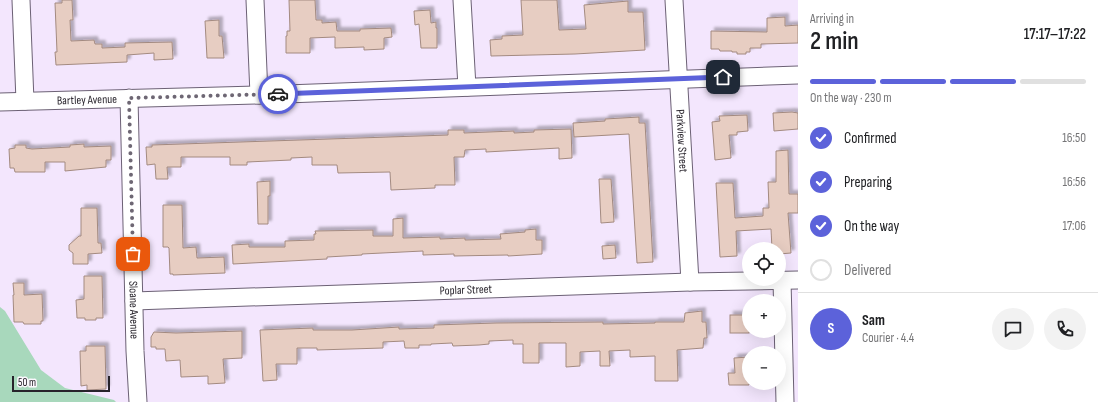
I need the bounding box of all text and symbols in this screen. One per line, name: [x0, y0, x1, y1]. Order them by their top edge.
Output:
text: Arriving in: [810, 11, 854, 27]
text: 17:17–17:22: [1024, 25, 1086, 44]
text: 2 min: [810, 26, 859, 57]
pin: [706, 60, 740, 94]
icon: home: [712, 66, 734, 88]
courier: [258, 74, 298, 114]
icon: car: [267, 83, 289, 105]
text: On the way · 230 m: [810, 90, 892, 106]
street label: Bartley Avenue: [57, 91, 117, 108]
street label: Parkview Street: [673, 109, 691, 173]
icon: check: [810, 127, 832, 149]
text: Confirmed: [844, 129, 897, 148]
text: 16:50: [1062, 130, 1086, 146]
icon: check: [810, 171, 832, 193]
text: Preparing: [844, 173, 892, 192]
text: 16:56: [1062, 174, 1086, 190]
icon: check: [810, 215, 832, 237]
text: On the way: [844, 217, 899, 236]
text: 17:06: [1062, 218, 1086, 234]
pin: [116, 237, 150, 271]
map controls: [742, 242, 786, 390]
button: locate: [742, 242, 786, 286]
icon: bag: [122, 243, 144, 265]
text: Delivered: [844, 261, 891, 280]
street label: Sloane Avenue: [126, 281, 142, 339]
street label: Poplar Street: [439, 281, 493, 298]
button: +: [742, 294, 786, 338]
button: chat: [992, 308, 1034, 350]
button: phone: [1044, 308, 1086, 350]
text: Sam: [862, 311, 885, 330]
text: S: [828, 319, 834, 338]
text: Courier · 4.4: [862, 330, 914, 346]
button: −: [742, 346, 786, 390]
scale bar: [12, 374, 110, 393]
text: 50 m: [18, 376, 36, 389]

